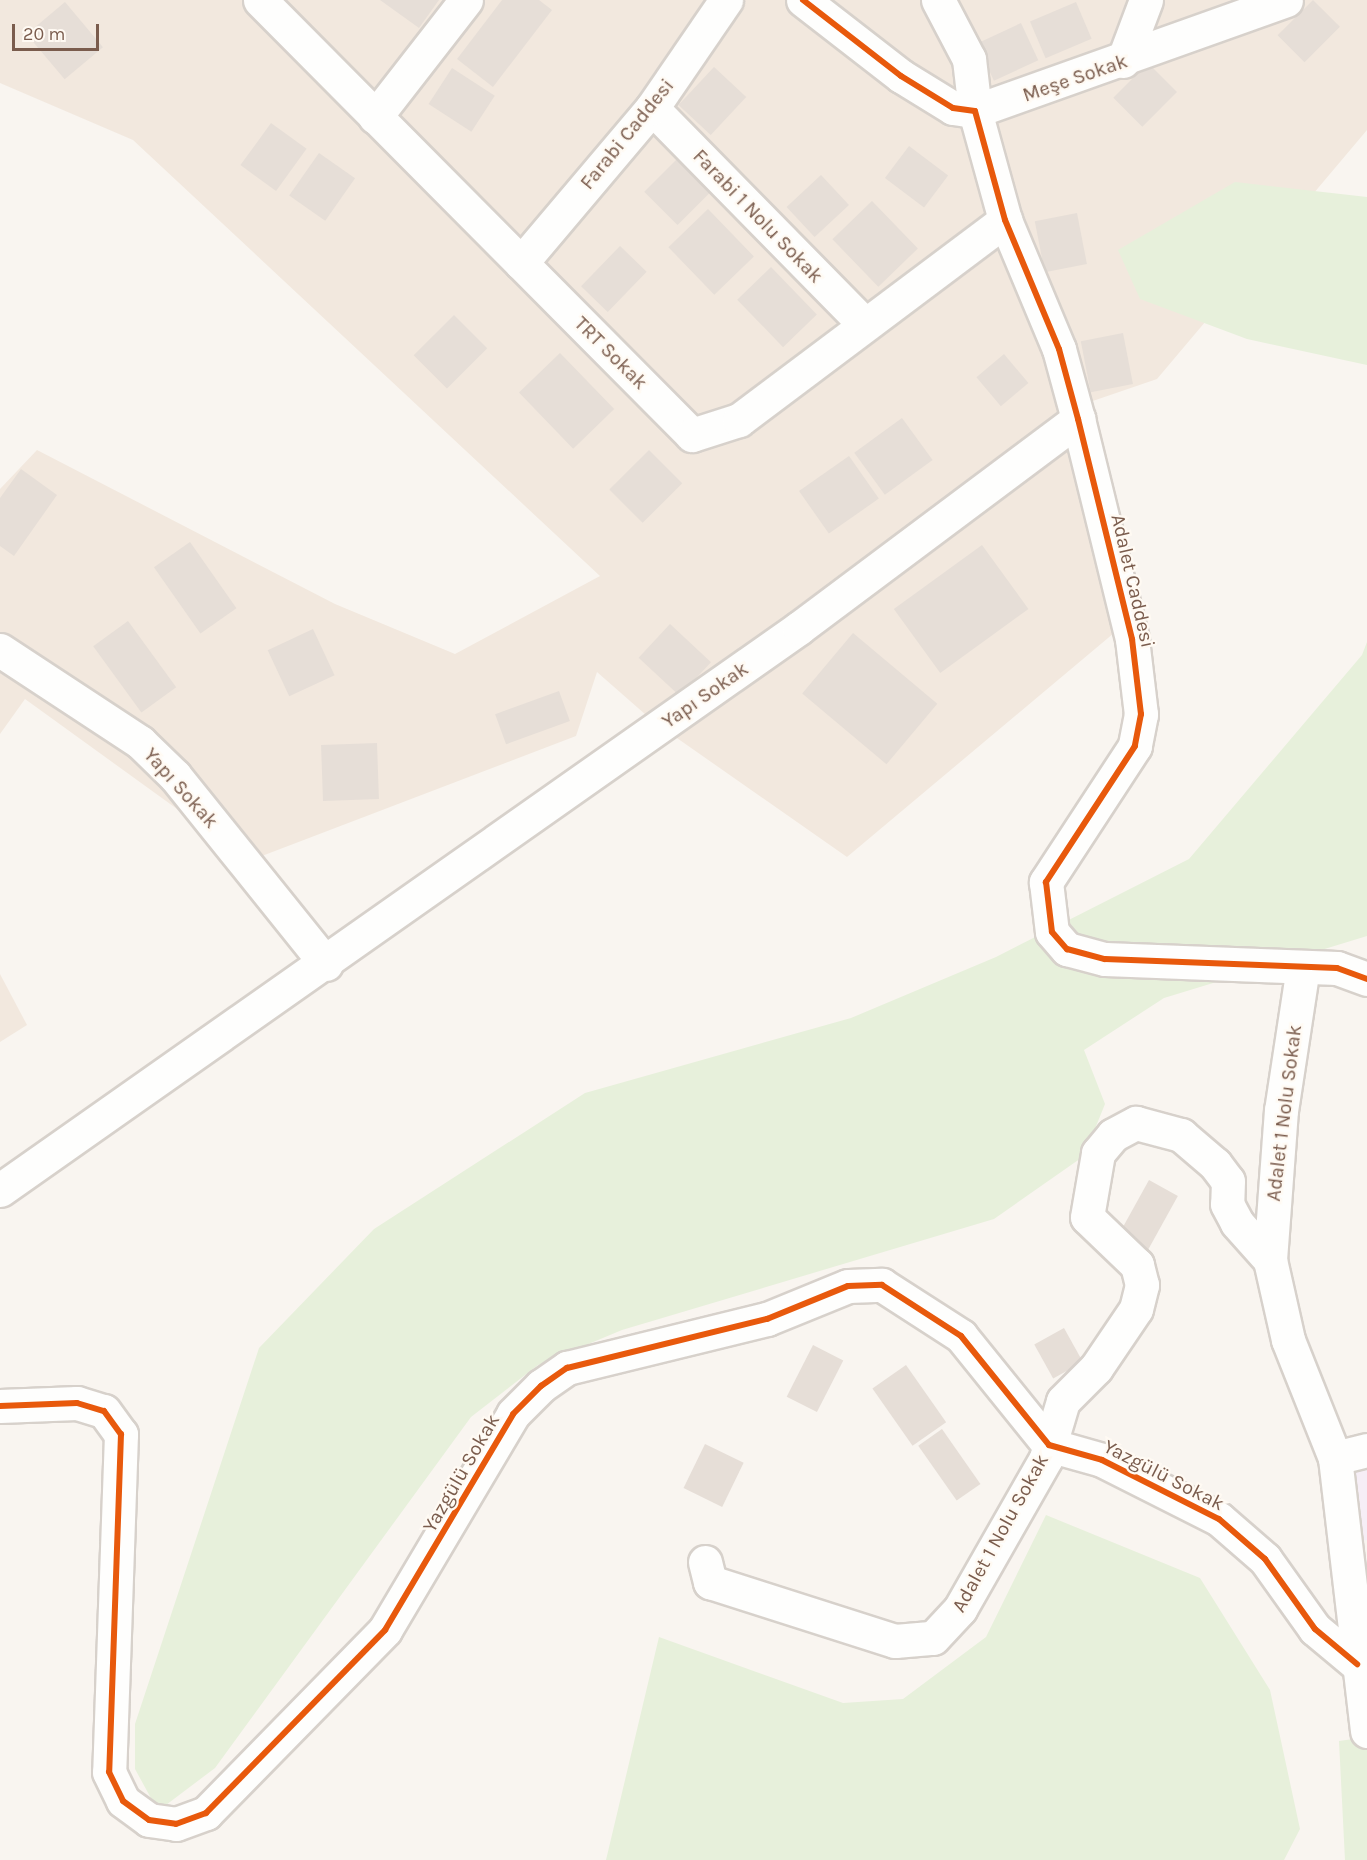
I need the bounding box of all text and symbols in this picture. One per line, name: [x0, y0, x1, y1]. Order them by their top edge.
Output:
scale bar: [15, 12, 102, 50]
text: 20 m: [23, 23, 65, 45]
street label: Meşe Sokak: [1019, 49, 1131, 107]
street label: Farabi Caddesi: [575, 74, 679, 194]
street label: Farabi 1 Nolu Sokak: [688, 144, 828, 288]
street label: TRT Sokak: [569, 311, 653, 395]
street label: Adalet Caddesi: [1106, 512, 1160, 650]
street label: Yapı Sokak: [657, 657, 753, 733]
street label: Yapı Sokak: [139, 743, 223, 833]
street label: Adalet 1 Nolu Sokak: [1261, 1023, 1307, 1203]
street label: Yazgülü Sokak: [417, 1410, 505, 1536]
street label: Yazgülü Sokak: [1099, 1434, 1229, 1516]
street label: Adalet 1 Nolu Sokak: [946, 1450, 1054, 1616]

